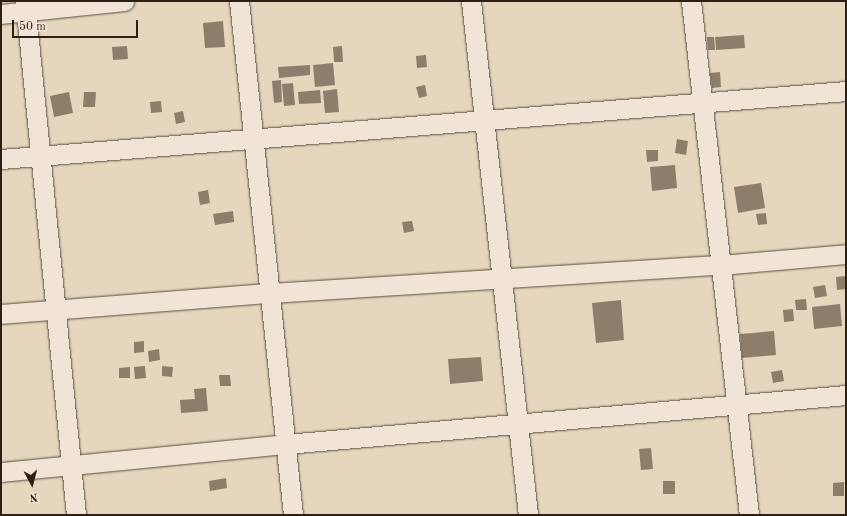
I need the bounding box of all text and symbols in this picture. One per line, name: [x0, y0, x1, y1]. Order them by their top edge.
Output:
scale bar: [14, 12, 140, 38]
text: 50 m: [19, 21, 46, 33]
north arrow: [12, 464, 52, 504]
text: N: [29, 490, 38, 502]

